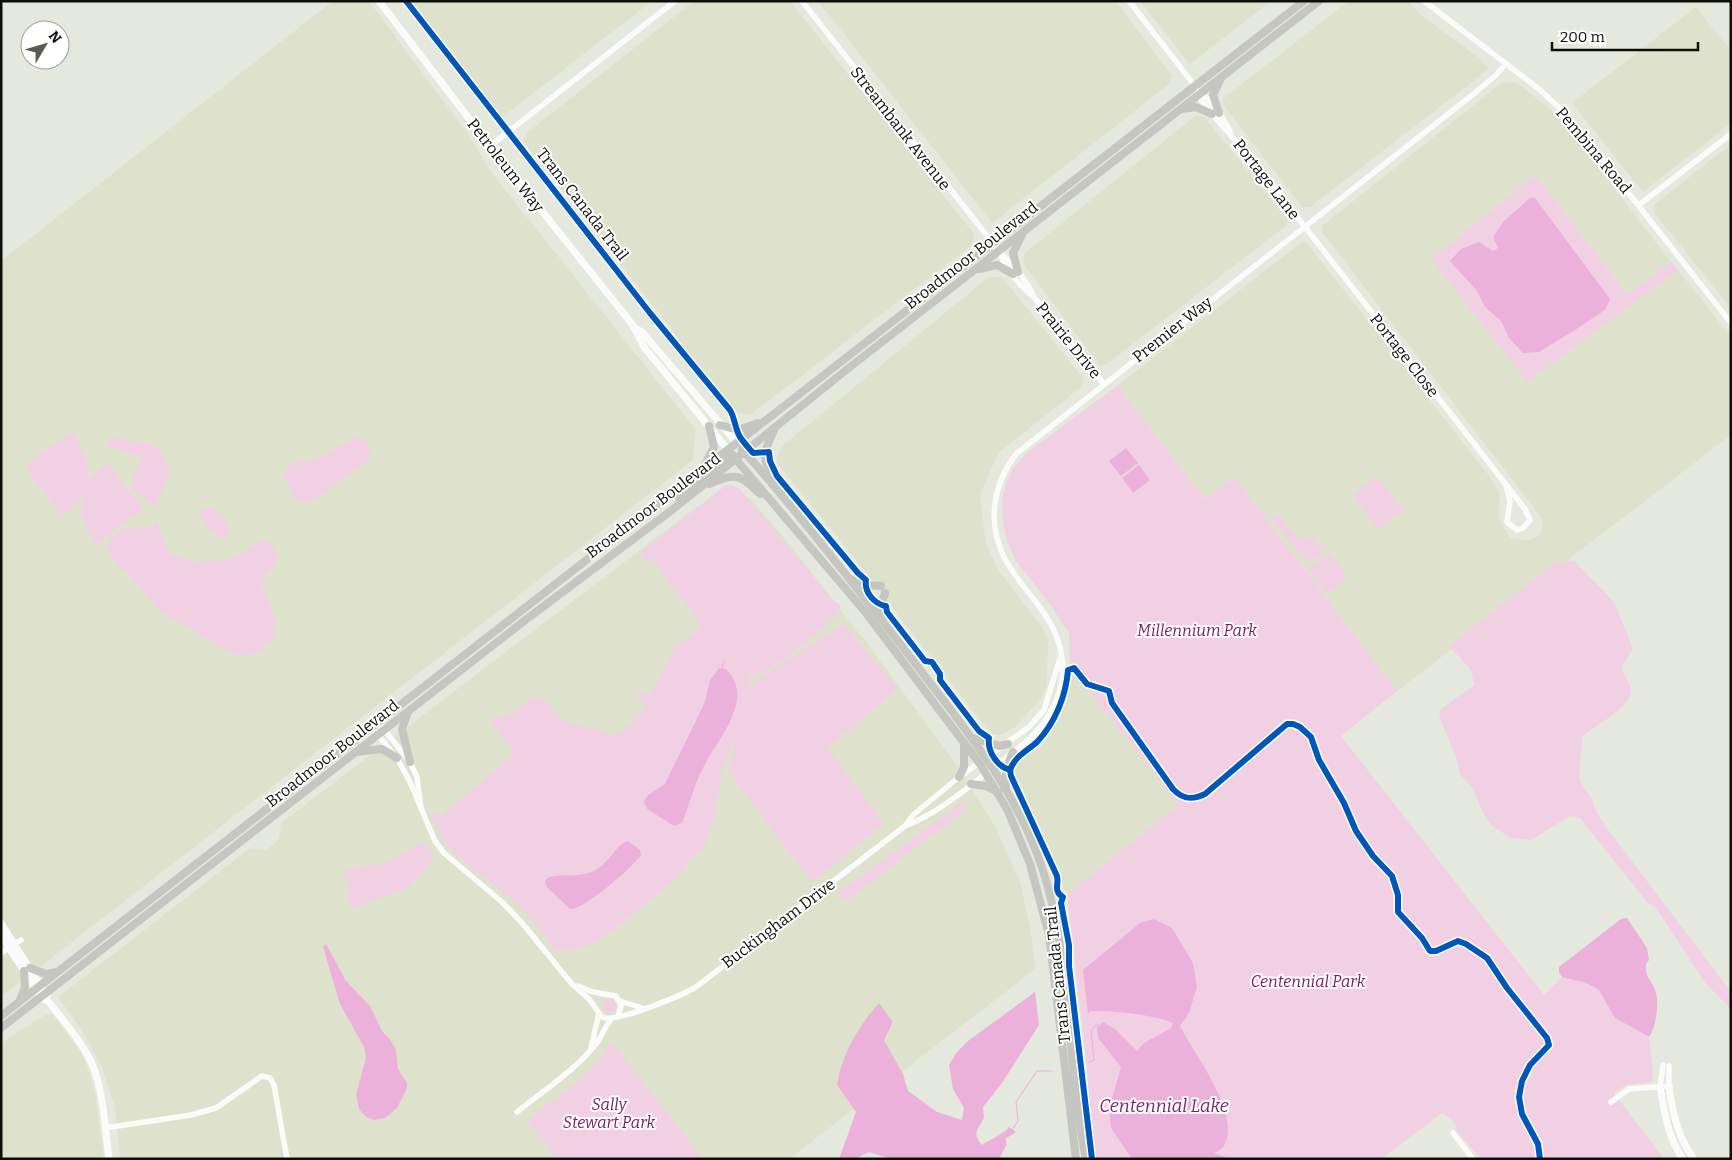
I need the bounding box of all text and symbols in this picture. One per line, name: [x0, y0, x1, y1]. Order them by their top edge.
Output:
north arrow: [20, 20, 70, 70]
scale bar: [1552, 20, 1698, 52]
text: N: [45, 28, 65, 47]
text: 200 m: [1560, 28, 1605, 46]
street label: Streambank Avenue: [847, 63, 955, 194]
street label: Pembina Road: [1552, 103, 1636, 198]
street label: Petroleum Way: [463, 115, 548, 216]
street label: Portage Lane: [1229, 135, 1304, 223]
street label: Trans Canada Trail: [533, 144, 633, 265]
street label: Broadmoor Boulevard: [901, 197, 1042, 313]
street label: Premier Way: [1129, 292, 1216, 366]
street label: Prairie Drive: [1032, 298, 1105, 382]
street label: Portage Close: [1366, 310, 1443, 401]
street label: Broadmoor Boulevard: [582, 448, 725, 562]
park label: Millennium Park: [1137, 621, 1257, 640]
street label: Broadmoor Boulevard: [262, 695, 403, 811]
street label: Buckingham Drive: [718, 875, 839, 972]
street label: Trans Canada Trail: [1041, 905, 1074, 1044]
park label: Centennial Park: [1251, 972, 1366, 991]
park label: Sally Stewart Park: [563, 1095, 656, 1132]
water label: Centennial Lake: [1099, 1095, 1229, 1117]

